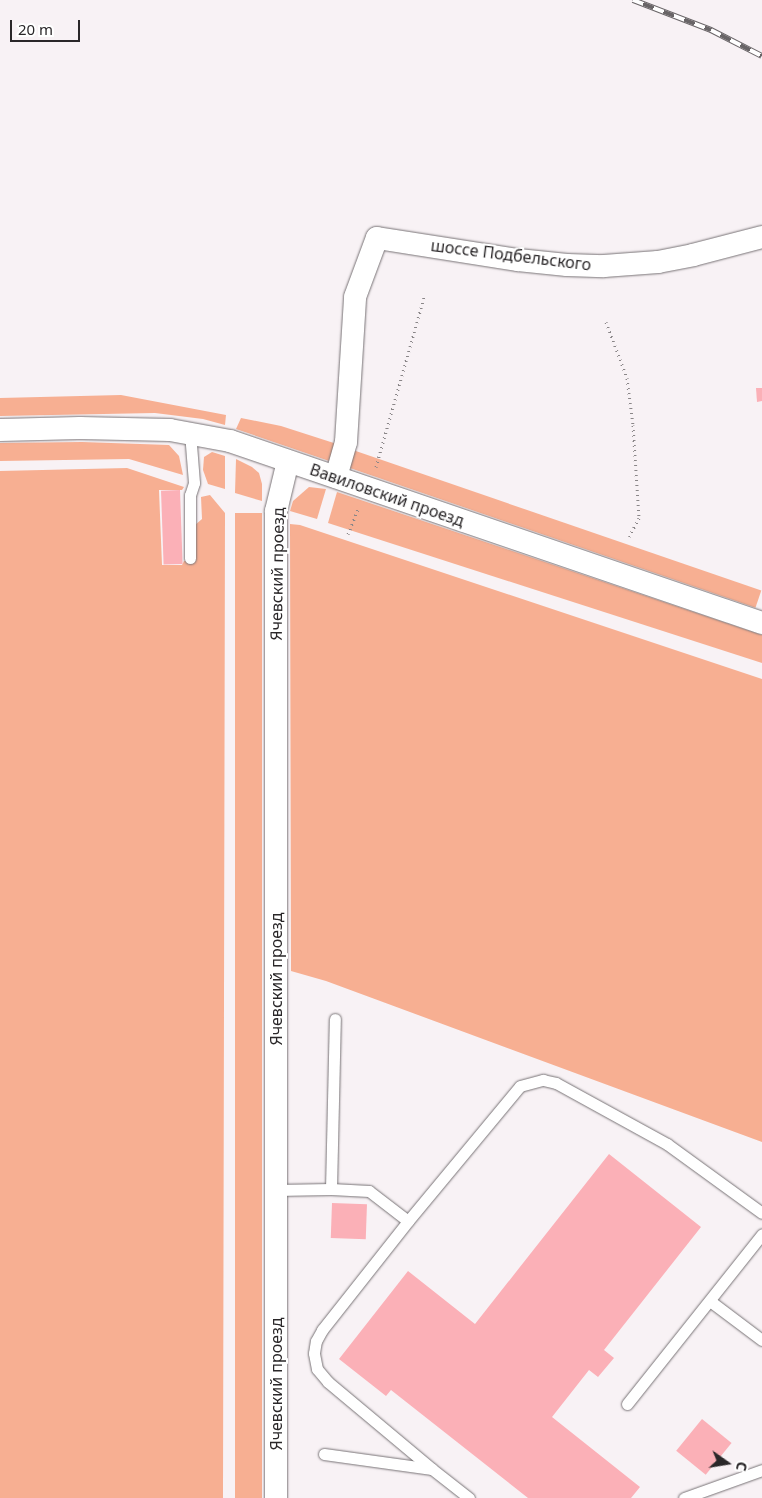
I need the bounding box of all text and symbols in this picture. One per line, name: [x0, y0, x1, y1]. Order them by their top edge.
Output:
scale bar: [12, 10, 82, 42]
text: 20 m: [18, 19, 53, 39]
street label: шоссе Подбельского: [430, 236, 592, 274]
street label: Вавиловский проезд: [307, 460, 467, 530]
street label: Ячевский проезд: [266, 507, 288, 641]
street label: Ячевский проезд: [266, 912, 286, 1046]
street label: Ячевский проезд: [266, 1317, 286, 1451]
north arrow: [702, 1438, 752, 1488]
text: С: [732, 1460, 752, 1473]

